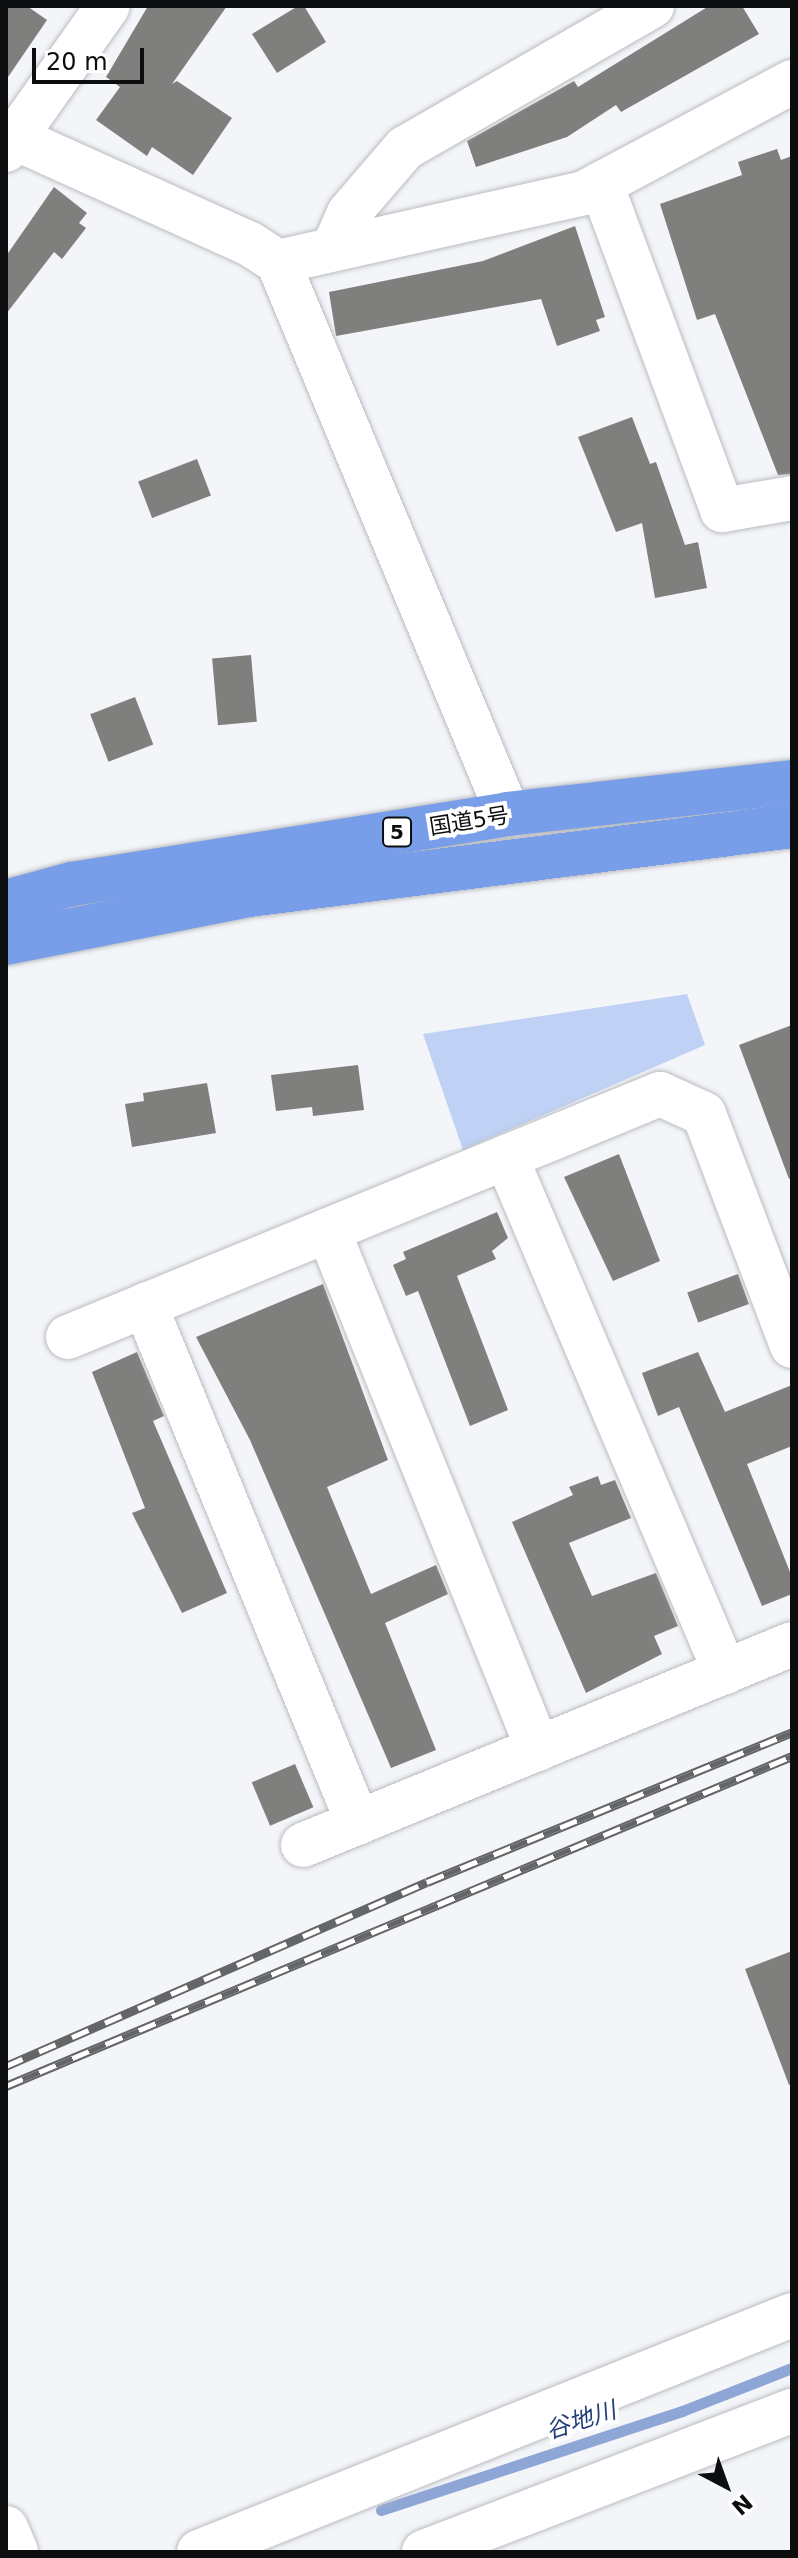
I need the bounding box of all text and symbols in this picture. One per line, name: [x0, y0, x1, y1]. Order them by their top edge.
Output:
scale bar: [36, 32, 148, 82]
text: 20 m: [46, 48, 108, 76]
street label: 国道5号: [427, 802, 511, 840]
road number: 5: [381, 816, 413, 848]
water label: 谷地川: [542, 2396, 620, 2446]
north arrow: [686, 2446, 766, 2526]
text: N: [727, 2489, 757, 2520]

